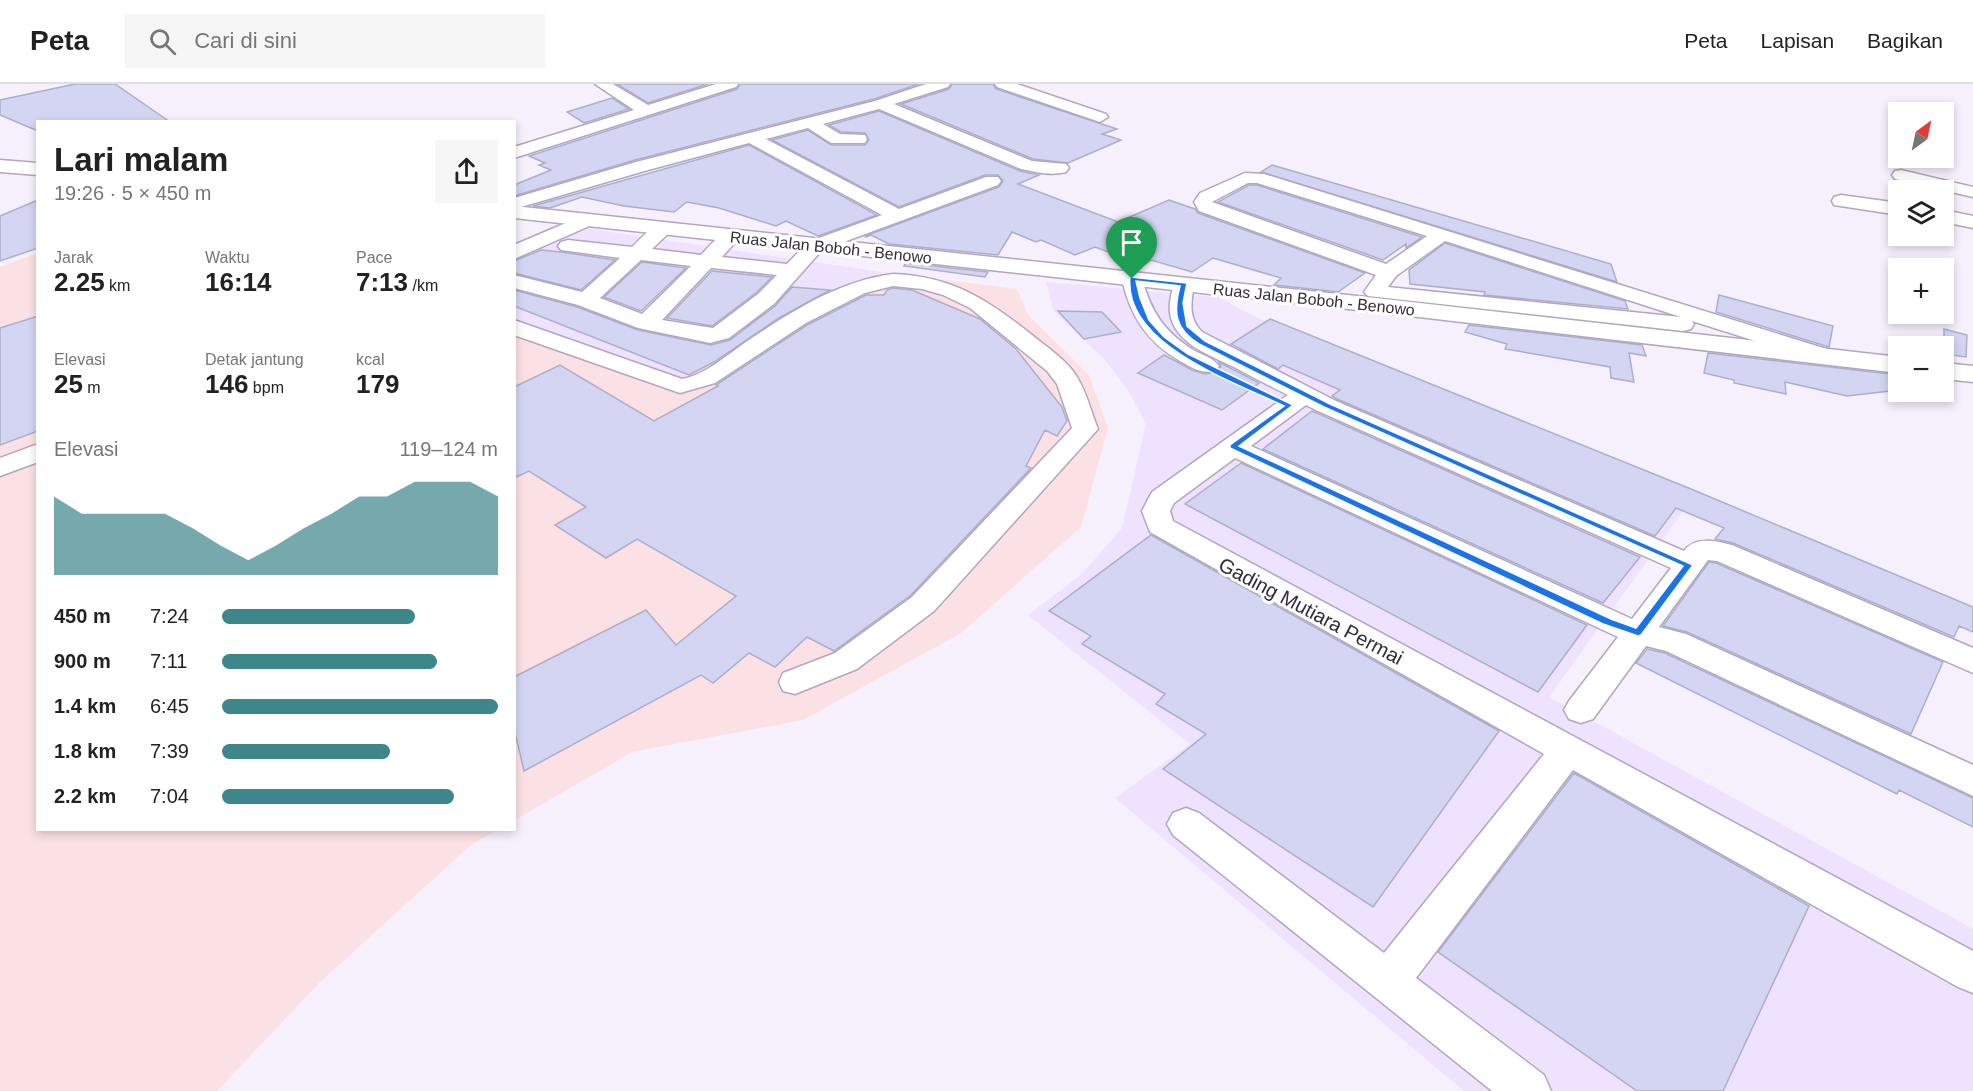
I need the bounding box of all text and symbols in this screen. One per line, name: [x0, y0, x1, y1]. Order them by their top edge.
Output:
search box: [125, 14, 545, 68]
text: Peta: [30, 25, 89, 56]
icon: search: [146, 25, 179, 58]
text: Cari di sini: [194, 28, 297, 53]
text: Peta: [1684, 29, 1728, 52]
text: Lapisan: [1761, 29, 1834, 52]
text: Bagikan: [1867, 29, 1943, 52]
north arrow: [1888, 102, 1954, 168]
map controls: [1888, 102, 1954, 402]
button: share: [435, 140, 498, 203]
text: Lari malam: [54, 141, 228, 178]
button: layers: [1888, 180, 1954, 246]
text: 19:26 · 5 × 450 m: [54, 182, 211, 204]
pin: [1106, 217, 1157, 279]
icon: arrive: [1115, 226, 1148, 259]
street label: Ruas Jalan Boboh - Benowo: [729, 228, 933, 267]
text: Jarak: [54, 249, 93, 266]
text: Waktu: [205, 249, 250, 266]
text: Pace: [356, 249, 392, 266]
button: +: [1888, 258, 1954, 324]
text: 2.25: [54, 267, 105, 297]
text: 16:14: [205, 267, 272, 297]
text: 7:13: [356, 267, 408, 297]
text: km: [105, 277, 130, 294]
text: /km: [408, 277, 438, 294]
street label: Ruas Jalan Boboh - Benowo: [1212, 280, 1416, 319]
button: −: [1888, 336, 1954, 402]
text: Elevasi: [54, 351, 106, 368]
text: Detak jantung: [205, 351, 304, 368]
text: kcal: [356, 351, 384, 368]
text: 25: [54, 369, 83, 399]
text: 146: [205, 369, 248, 399]
text: 179: [356, 369, 399, 399]
text: m: [83, 379, 101, 396]
text: bpm: [248, 379, 284, 396]
text: Elevasi: [54, 438, 118, 460]
text: 119–124 m: [399, 438, 498, 460]
street label: Gading Mutiara Permai: [1215, 553, 1407, 669]
text: 450 m: [54, 605, 111, 627]
text: 7:24: [150, 605, 189, 627]
text: 900 m: [54, 650, 111, 672]
text: 7:11: [150, 650, 187, 672]
text: 1.4 km: [54, 695, 116, 717]
text: 6:45: [150, 695, 189, 717]
text: 1.8 km: [54, 740, 116, 762]
text: 7:39: [150, 740, 189, 762]
text: 2.2 km: [54, 785, 116, 807]
text: 7:04: [150, 785, 189, 807]

